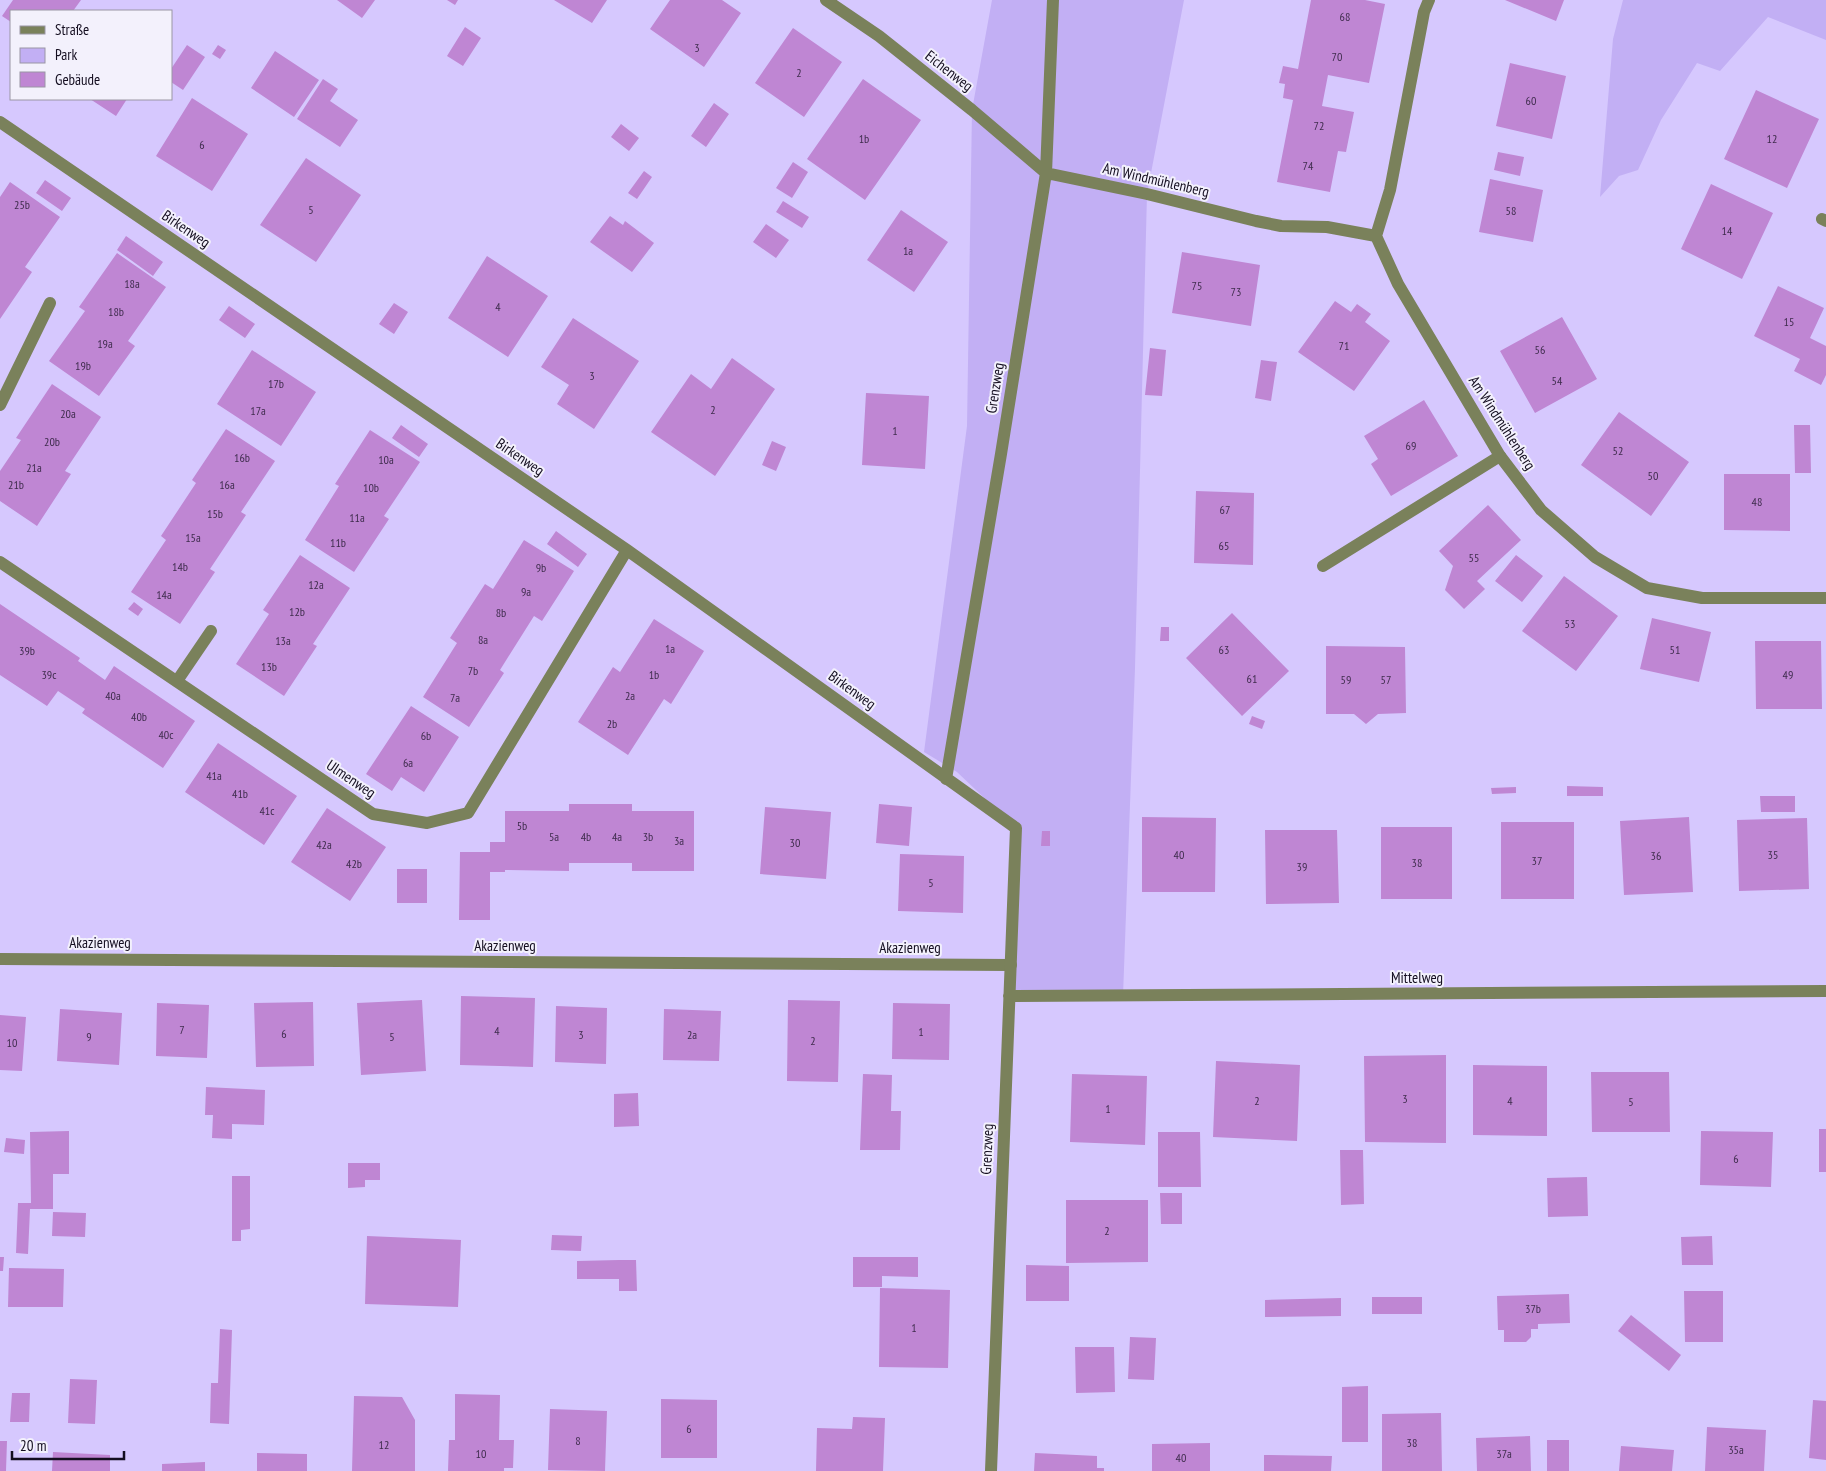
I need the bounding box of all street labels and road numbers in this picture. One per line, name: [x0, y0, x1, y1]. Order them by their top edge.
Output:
street label: Eichenweg: [922, 46, 977, 95]
street label: Am Windmühlenberg: [1101, 158, 1211, 201]
street label: Birkenweg: [159, 206, 214, 252]
street label: Grenzweg: [981, 361, 1008, 415]
street label: Am Windmühlenberg: [1465, 372, 1540, 473]
street label: Birkenweg: [493, 434, 548, 480]
street label: Birkenweg: [825, 666, 880, 713]
street label: Ulmenweg: [323, 755, 379, 802]
street label: Akazienweg: [69, 933, 131, 952]
street label: Akazienweg: [474, 936, 536, 955]
street label: Akazienweg: [879, 938, 941, 957]
street label: Mittelweg: [1391, 968, 1443, 987]
street label: Grenzweg: [976, 1123, 997, 1175]

